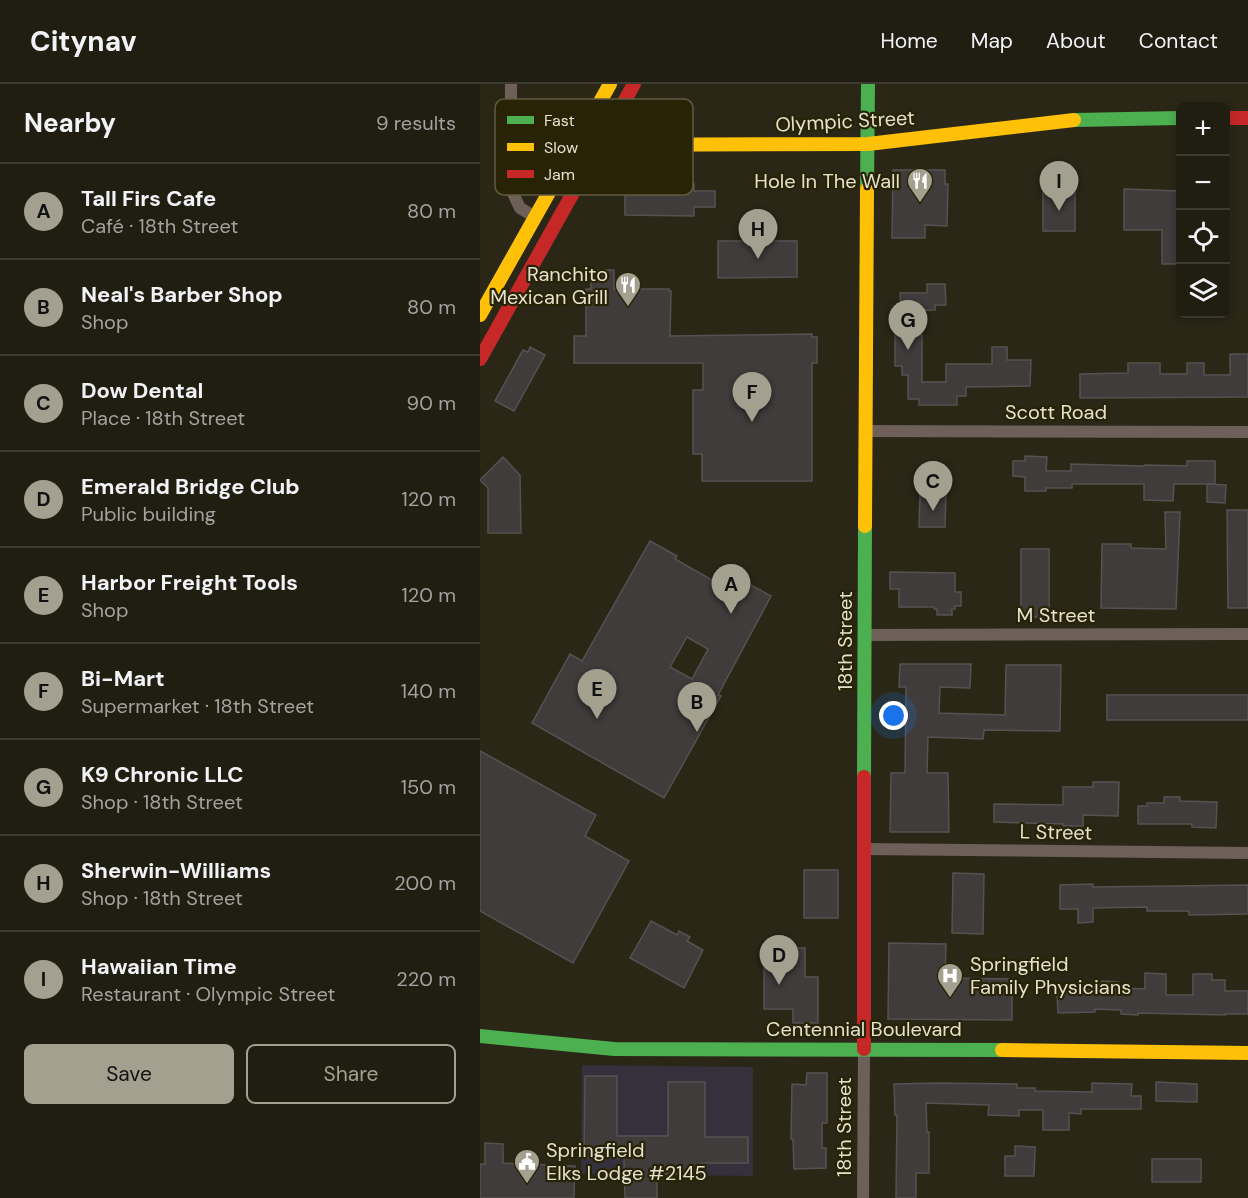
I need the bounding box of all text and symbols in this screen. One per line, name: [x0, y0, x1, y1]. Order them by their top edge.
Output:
text: Citynav: [30, 23, 136, 60]
text: Home: [880, 27, 938, 55]
text: Map: [971, 27, 1013, 55]
text: About: [1046, 27, 1106, 55]
text: Contact: [1139, 27, 1218, 55]
legend: [495, 99, 693, 195]
map controls: [1176, 102, 1230, 318]
button: +: [1176, 102, 1230, 156]
street label: Olympic Street: [775, 104, 916, 138]
text: Nearby: [24, 106, 116, 140]
text: 9 results: [376, 110, 456, 136]
text: Fast: [544, 110, 575, 131]
text: Slow: [544, 137, 578, 158]
button: −: [1176, 156, 1230, 210]
pin: I: [1040, 162, 1078, 211]
text: Jam: [544, 164, 575, 185]
restaurant icon: Hole In The Wall: [905, 166, 935, 204]
place label: Hole In The Wall: [754, 168, 900, 194]
text: Tall Firs Cafe: [81, 184, 216, 213]
text: A: [36, 198, 51, 224]
text: 80 m: [407, 198, 456, 224]
pin: H: [738, 210, 778, 259]
button: locate: [1176, 210, 1230, 264]
text: Café · 18th Street: [81, 213, 238, 239]
place label: Ranchito Mexican Grill: [490, 261, 608, 310]
button: layers: [1176, 264, 1230, 318]
restaurant icon: Ranchito Mexican Grill: [613, 270, 643, 308]
text: Neal's Barber Shop: [81, 280, 283, 309]
text: B: [37, 294, 50, 320]
text: 80 m: [407, 294, 456, 320]
pin: G: [888, 300, 928, 350]
text: Shop: [81, 309, 128, 335]
pin: F: [732, 372, 772, 422]
text: Dow Dental: [81, 376, 203, 405]
text: C: [36, 390, 51, 416]
text: 90 m: [407, 390, 456, 416]
street label: Scott Road: [1005, 399, 1107, 425]
text: Place · 18th Street: [81, 405, 245, 431]
pin: C: [914, 462, 952, 511]
text: Emerald Bridge Club: [81, 472, 300, 501]
text: D: [36, 486, 51, 512]
text: 120 m: [402, 486, 456, 512]
text: Public building: [81, 501, 216, 527]
pin: A: [712, 564, 750, 614]
text: Harbor Freight Tools: [81, 568, 298, 597]
text: E: [38, 582, 49, 608]
text: 120 m: [402, 582, 456, 608]
street label: 18th Street: [832, 591, 858, 691]
text: Shop: [81, 597, 128, 623]
street label: M Street: [1017, 602, 1096, 628]
text: Bi-Mart: [81, 664, 165, 693]
pin: E: [578, 670, 616, 719]
text: F: [38, 678, 49, 704]
text: 140 m: [401, 678, 456, 704]
pin: B: [678, 682, 716, 732]
text: Supermarket · 18th Street: [81, 693, 314, 719]
your location: [879, 701, 908, 730]
text: K9 Chronic LLC: [81, 760, 244, 789]
text: G: [36, 774, 51, 800]
text: 150 m: [401, 774, 456, 800]
text: Shop · 18th Street: [81, 789, 243, 815]
street label: L Street: [1020, 818, 1093, 846]
text: Sherwin-Williams: [81, 856, 271, 885]
text: H: [36, 870, 51, 896]
text: 200 m: [394, 870, 456, 896]
text: Shop · 18th Street: [81, 885, 243, 911]
pin: D: [760, 936, 798, 985]
place label: Springfield Family Physicians: [970, 951, 1131, 1000]
text: Hawaiian Time: [81, 952, 237, 981]
hospital icon: Springfield Family Physicians: [935, 961, 965, 999]
text: I: [41, 966, 46, 992]
text: 220 m: [396, 966, 456, 992]
text: Restaurant · Olympic Street: [81, 981, 335, 1007]
street label: Centennial Boulevard: [766, 1016, 962, 1042]
button: Save: [24, 1044, 234, 1104]
button: Share: [246, 1044, 456, 1104]
street label: 18th Street: [831, 1077, 857, 1177]
place label: Springfield Elks Lodge #2145: [546, 1137, 707, 1186]
public building icon: Springfield Elks Lodge #2145: [512, 1147, 542, 1185]

